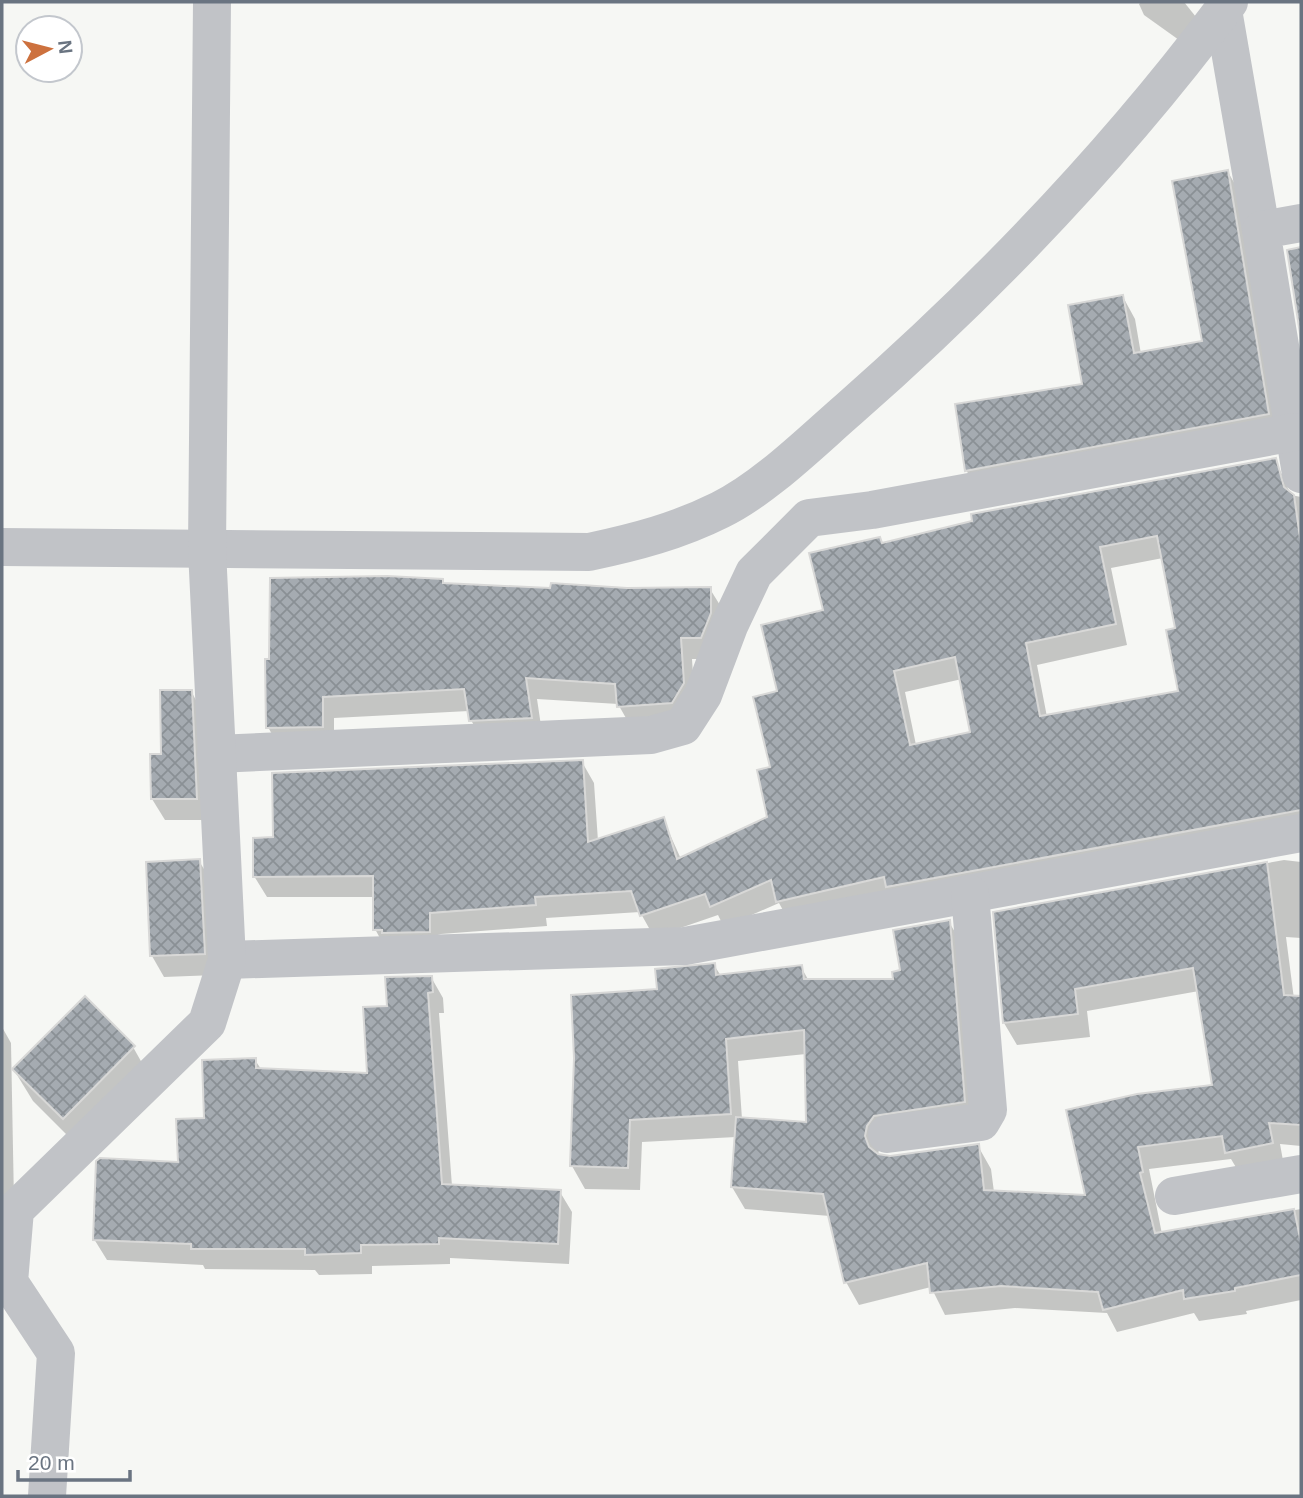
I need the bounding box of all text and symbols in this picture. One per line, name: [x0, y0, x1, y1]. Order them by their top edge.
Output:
north arrow: [14, 14, 84, 84]
text: N: [54, 39, 77, 55]
scale bar: [18, 1438, 130, 1482]
text: 20 m: [28, 1451, 75, 1474]

